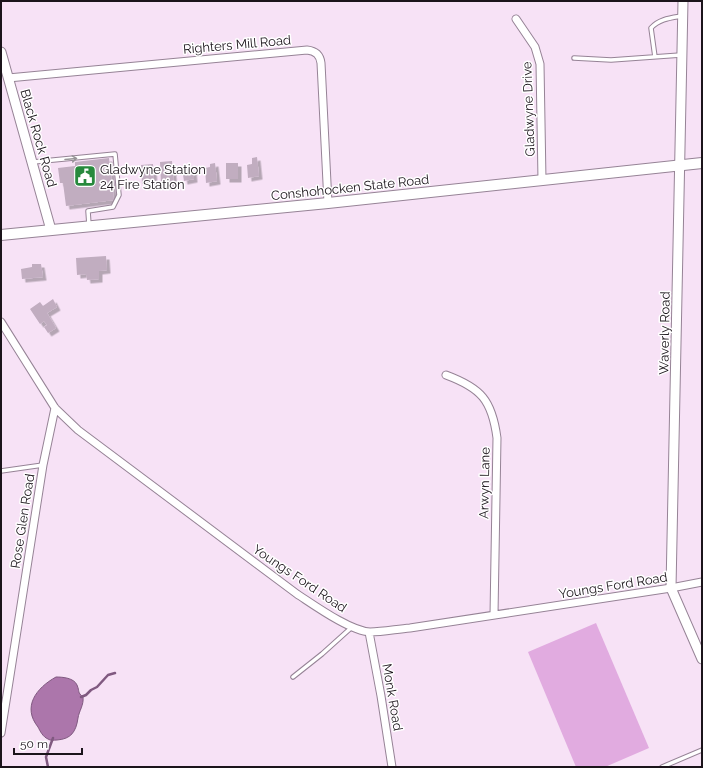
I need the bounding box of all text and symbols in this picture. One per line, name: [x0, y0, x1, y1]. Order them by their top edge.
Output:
street label: Righters Mill Road: [182, 32, 292, 57]
street label: Gladwyne Drive: [519, 61, 538, 157]
street label: Black Rock Road: [17, 87, 60, 189]
one-way arrow: [64, 155, 77, 162]
place label: Gladwyne Station 24 Fire Station: [100, 162, 206, 192]
public building icon: Gladwyne Station 24 Fire Station: [72, 163, 98, 189]
street label: Conshohocken State Road: [270, 172, 430, 203]
street label: Waverly Road: [656, 291, 673, 375]
street label: Arwyn Lane: [476, 447, 493, 519]
street label: Rose Glen Road: [8, 473, 37, 570]
street label: Youngs Ford Road: [250, 541, 349, 615]
street label: Youngs Ford Road: [558, 569, 669, 601]
street label: Monk Road: [379, 662, 406, 732]
scale bar: [14, 730, 82, 756]
text: 50 m: [20, 737, 48, 751]

